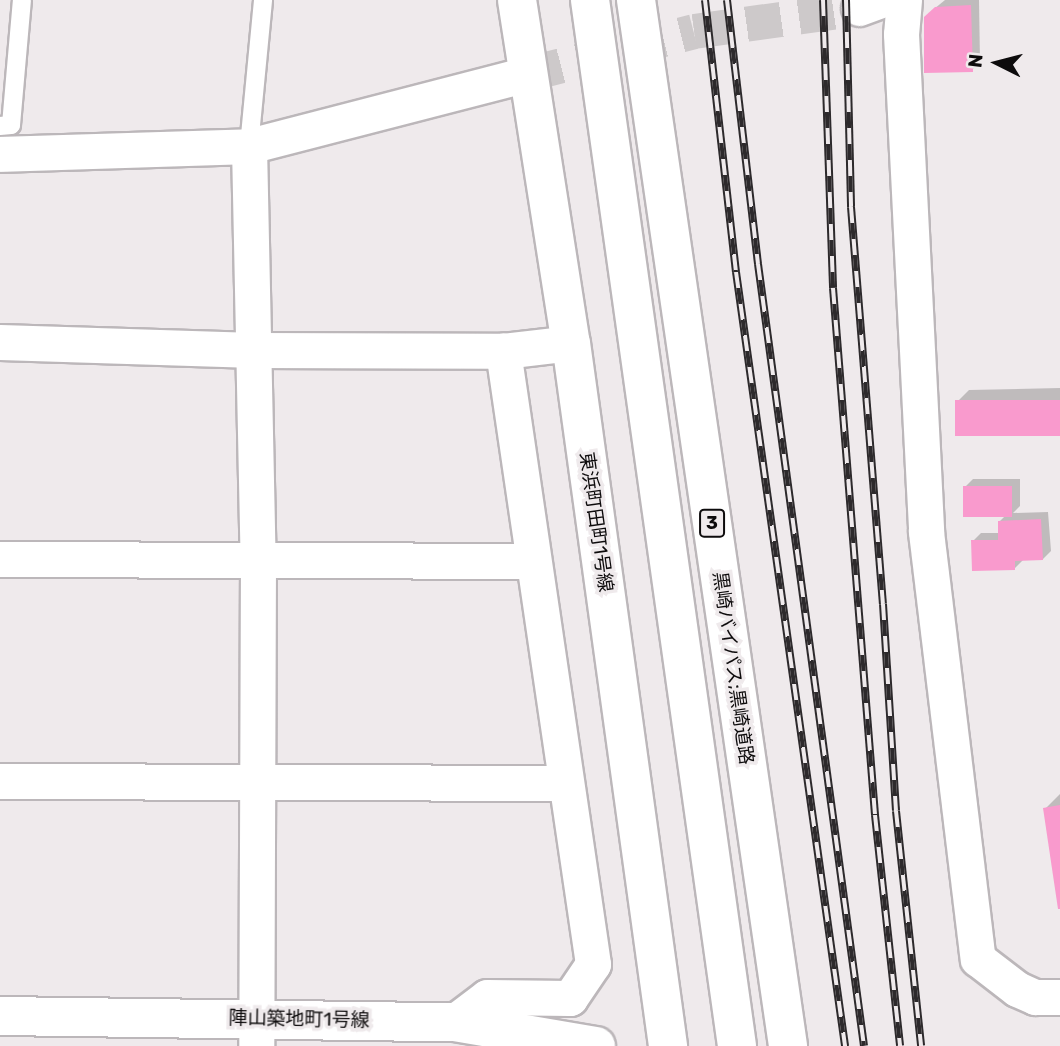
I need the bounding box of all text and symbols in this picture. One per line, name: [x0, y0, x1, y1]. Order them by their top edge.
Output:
north arrow: [962, 28, 1032, 98]
text: N: [963, 53, 988, 69]
street label: 東浜町田町1号線: [575, 451, 617, 593]
road number: 3: [698, 508, 726, 538]
street label: 黒崎バイパス;黒崎道路: [708, 570, 758, 766]
street label: 陣山築地町1号線: [228, 1006, 370, 1032]

